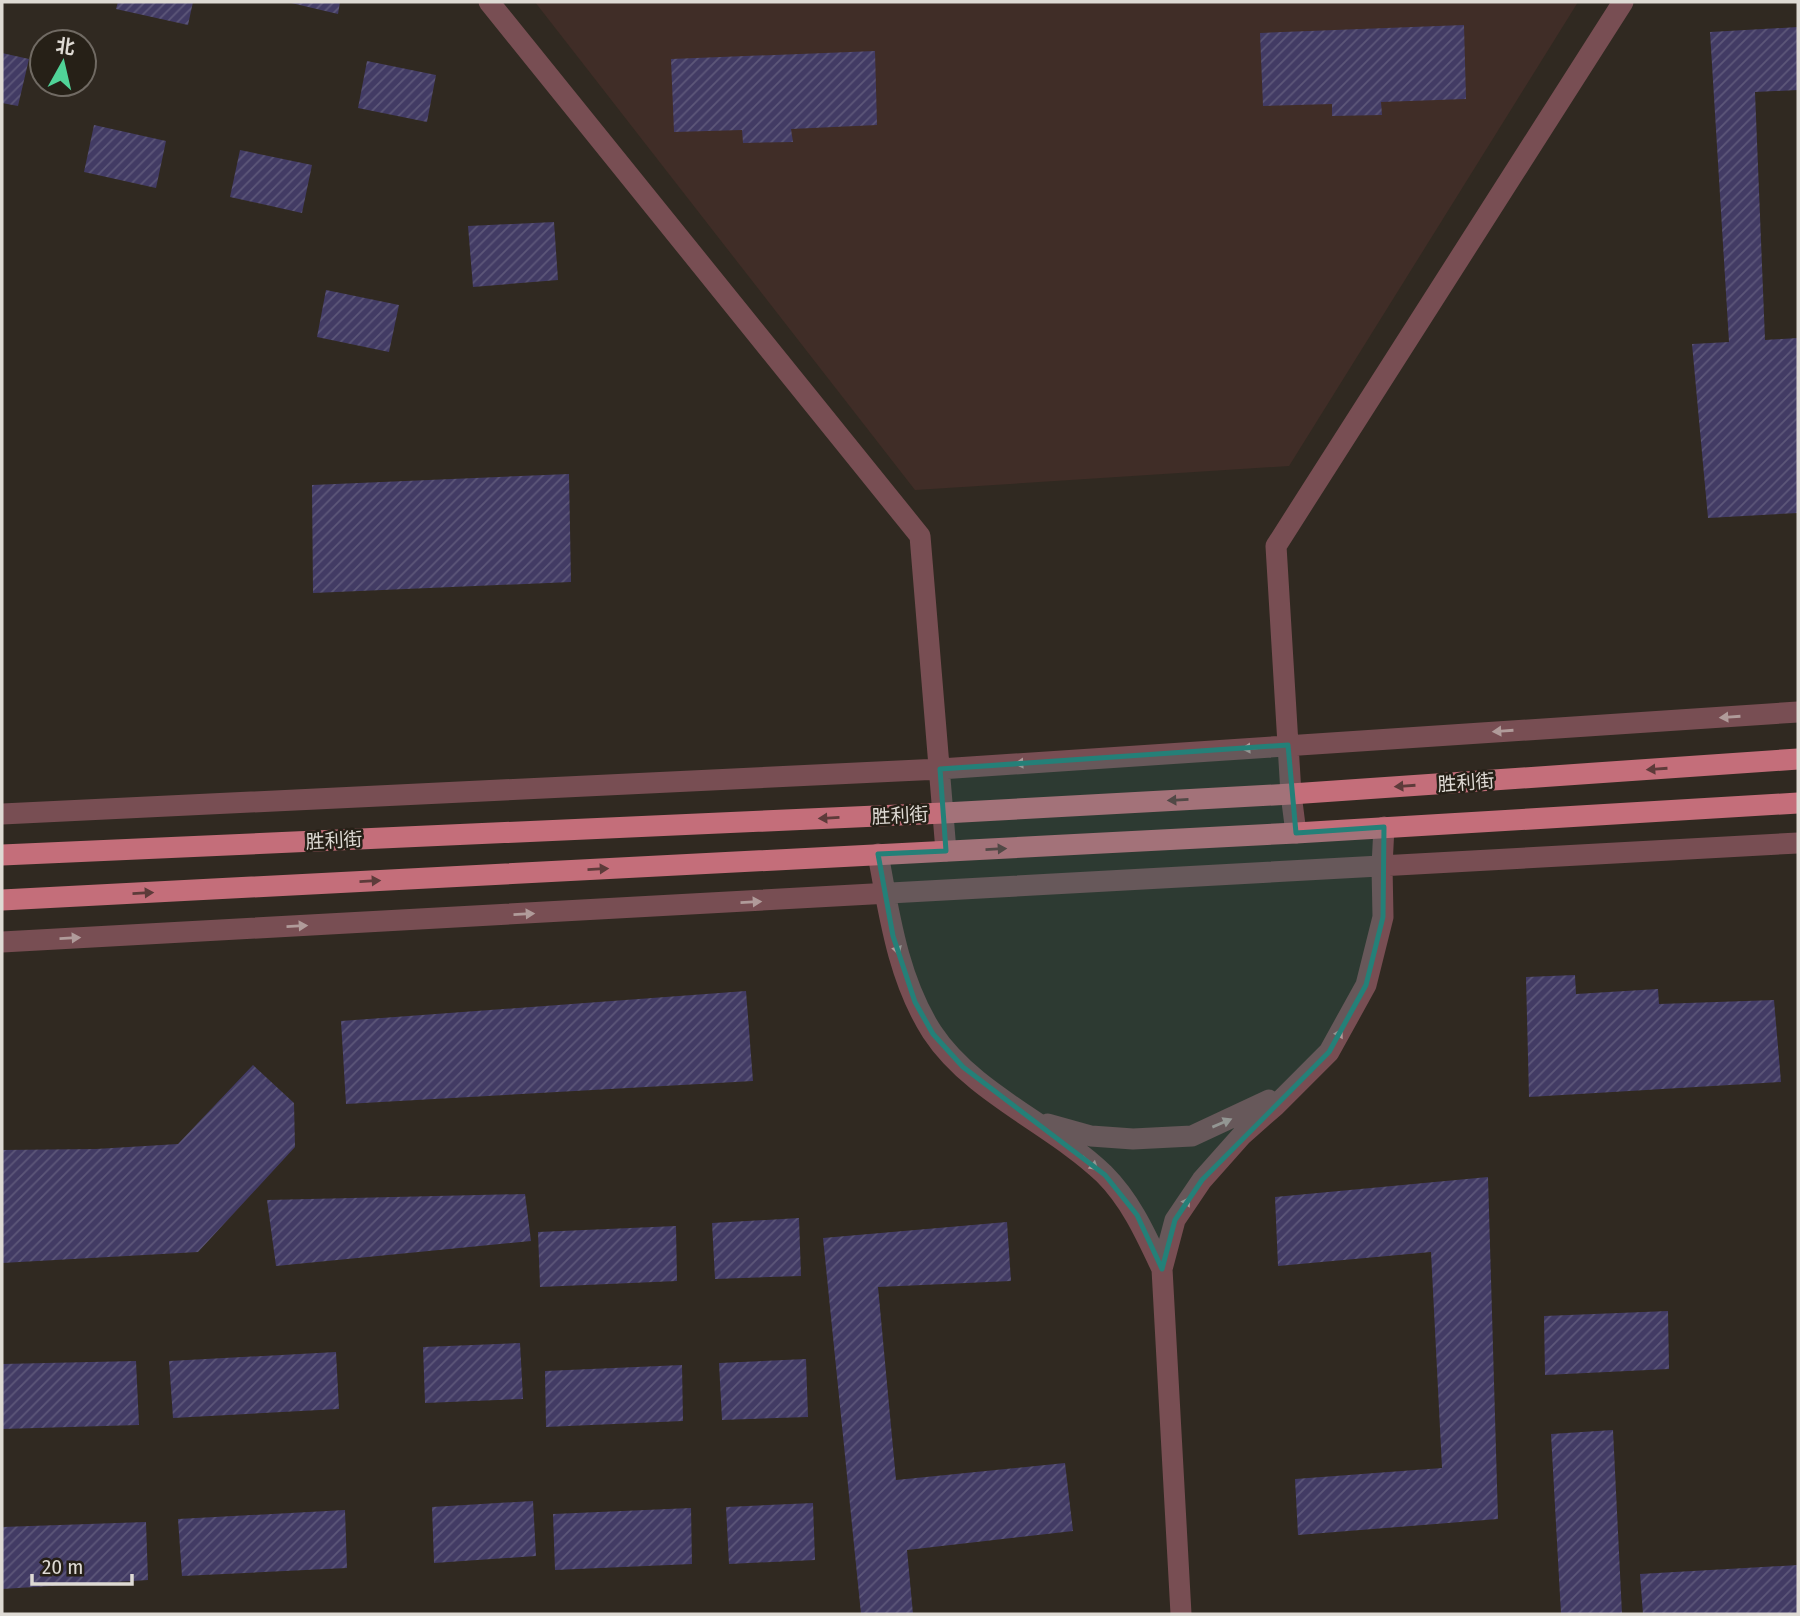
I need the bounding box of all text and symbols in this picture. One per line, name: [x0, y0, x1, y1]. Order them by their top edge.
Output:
north arrow: [28, 28, 98, 98]
text: 北: [54, 34, 76, 59]
one-way arrow: [1719, 711, 1741, 722]
one-way arrow: [1492, 726, 1514, 737]
one-way arrow: [1240, 743, 1262, 754]
one-way arrow: [1013, 758, 1035, 769]
one-way arrow: [1646, 764, 1668, 775]
street label: 胜利街: [1437, 769, 1495, 796]
one-way arrow: [1394, 781, 1416, 792]
one-way arrow: [1167, 795, 1189, 806]
street label: 胜利街: [871, 803, 929, 828]
one-way arrow: [818, 813, 840, 824]
street label: 胜利街: [305, 828, 363, 853]
one-way arrow: [985, 843, 1007, 854]
one-way arrow: [587, 863, 609, 874]
one-way arrow: [360, 875, 382, 886]
one-way arrow: [133, 887, 155, 898]
one-way arrow: [741, 896, 763, 907]
one-way arrow: [514, 908, 536, 919]
one-way arrow: [286, 920, 308, 931]
one-way arrow: [59, 932, 81, 943]
one-way arrow: [892, 935, 902, 956]
one-way arrow: [1331, 1028, 1343, 1048]
one-way arrow: [1212, 1117, 1232, 1129]
one-way arrow: [1082, 1155, 1099, 1170]
one-way arrow: [1178, 1196, 1191, 1216]
scale bar: [32, 1542, 131, 1586]
text: 20 m: [42, 1554, 83, 1580]

